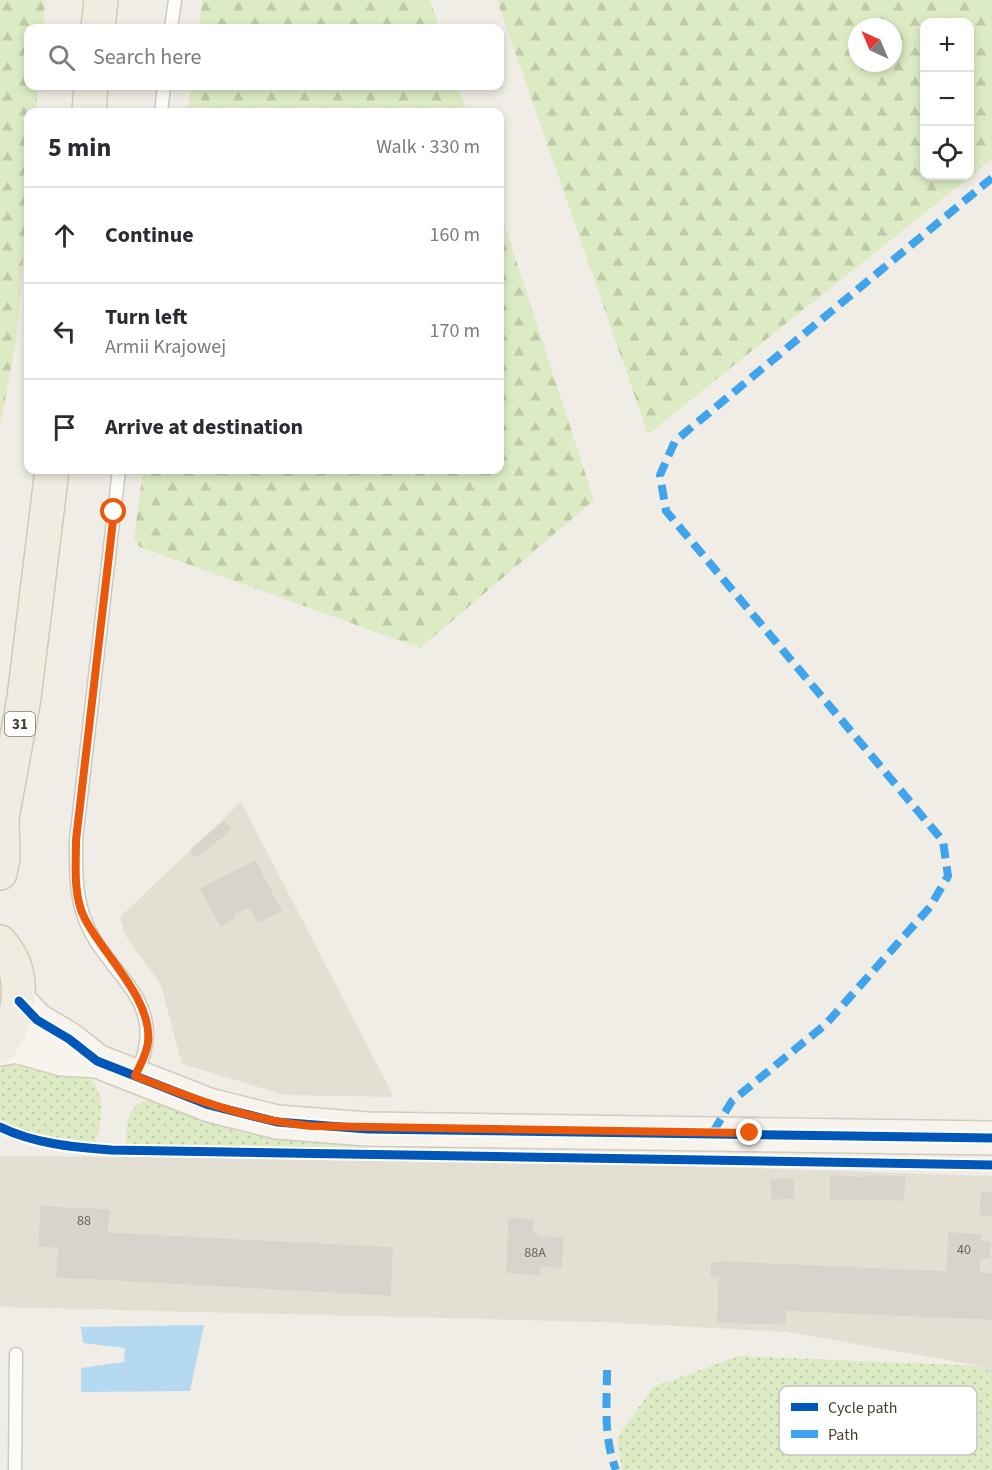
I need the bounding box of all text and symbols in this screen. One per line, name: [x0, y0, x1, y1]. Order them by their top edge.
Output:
north arrow: [848, 18, 902, 72]
map controls: [920, 18, 974, 180]
button: +: [920, 18, 974, 72]
search box: [24, 24, 504, 90]
icon: search: [45, 41, 78, 74]
text: Search here: [93, 41, 201, 73]
button: −: [920, 72, 974, 126]
button: locate: [920, 126, 974, 180]
text: 5 min: [48, 129, 111, 166]
text: Walk · 330 m: [376, 133, 480, 161]
icon: ahead: [48, 219, 81, 252]
text: Continue: [105, 219, 194, 251]
text: 160 m: [430, 221, 480, 249]
text: Turn left: [105, 301, 187, 333]
icon: left: [48, 315, 81, 348]
text: 170 m: [430, 317, 480, 345]
text: Armii Krajowej: [105, 333, 226, 361]
icon: arrive: [48, 411, 81, 444]
text: Arrive at destination: [105, 411, 303, 443]
route start: [100, 498, 126, 524]
road number: 31: [5, 712, 35, 736]
route end: [736, 1119, 762, 1145]
house number: 88: [77, 1211, 91, 1231]
house number: 40: [957, 1240, 971, 1260]
house number: 88A: [524, 1243, 546, 1263]
legend: [779, 1386, 977, 1455]
text: Cycle path: [828, 1397, 897, 1419]
text: Path: [828, 1424, 858, 1446]

